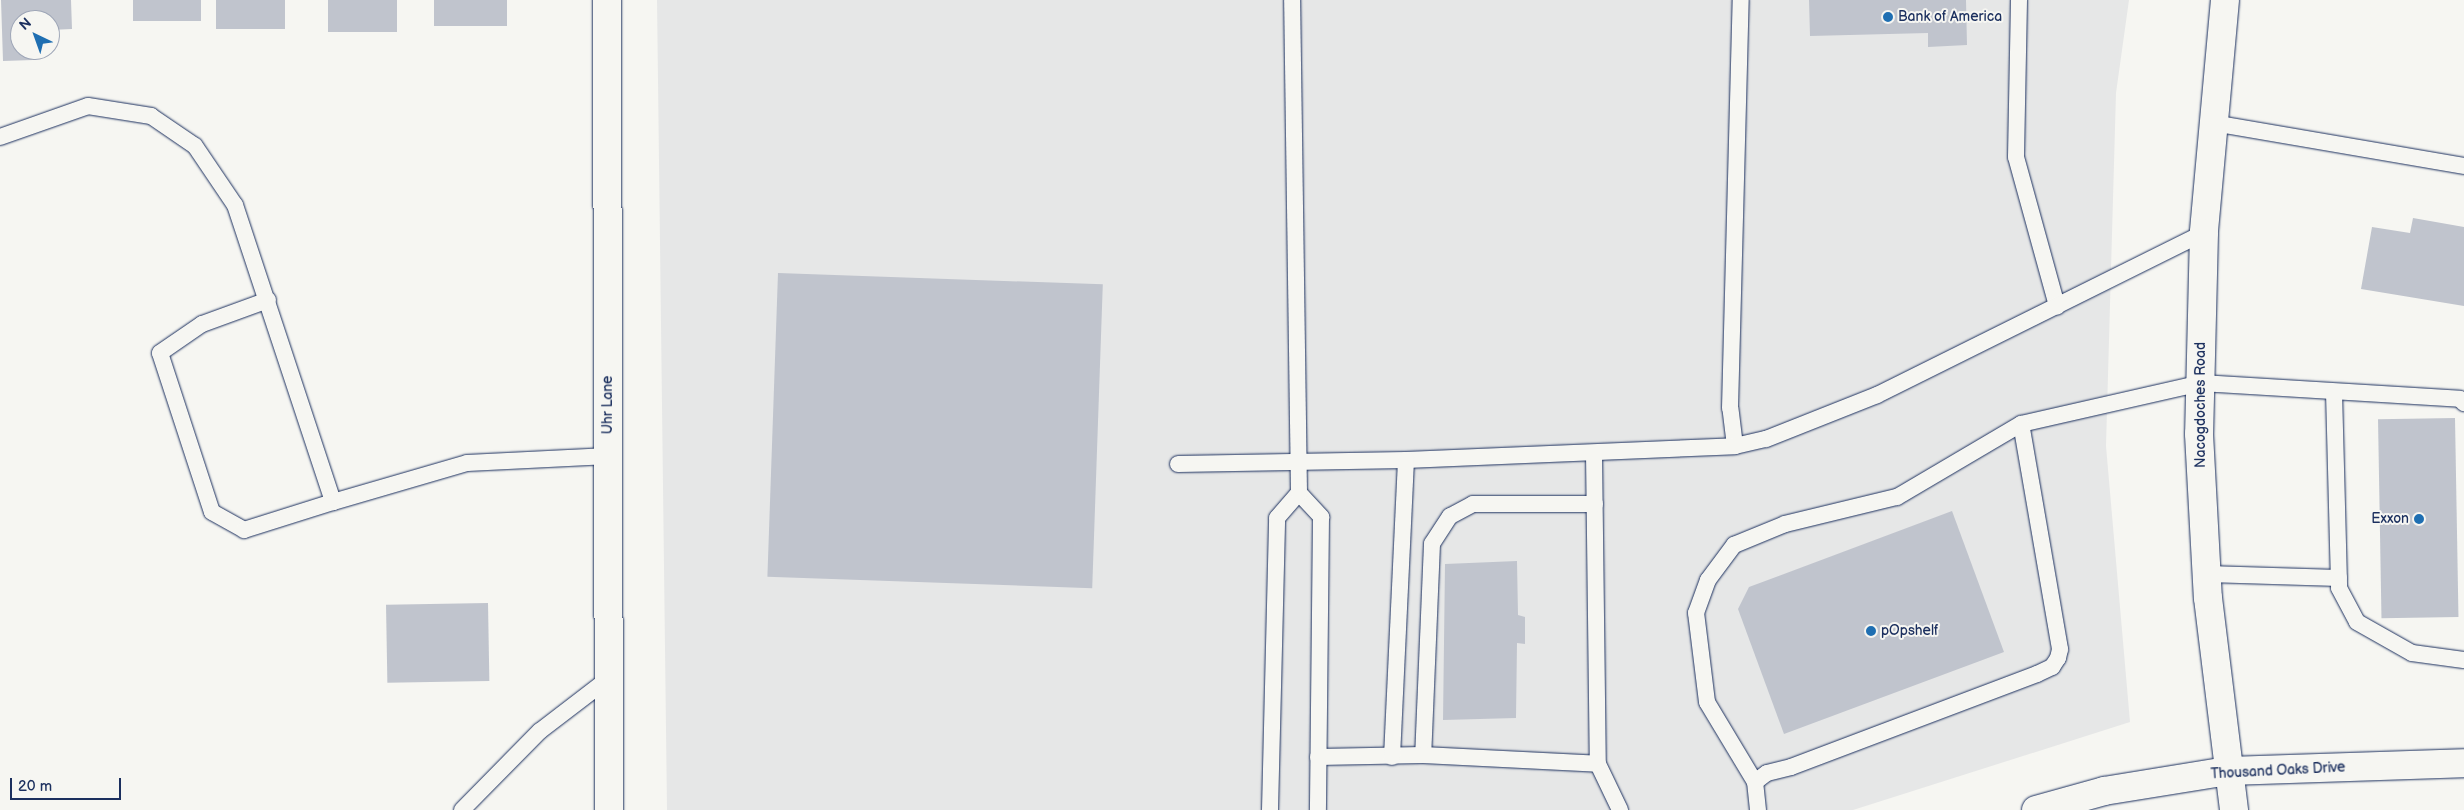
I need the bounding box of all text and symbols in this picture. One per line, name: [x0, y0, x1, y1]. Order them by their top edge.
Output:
place label: Bank of America: [1898, 9, 2002, 25]
north arrow: [10, 10, 60, 60]
marker: Bank of America: [1882, 11, 1894, 23]
text: N: [16, 14, 35, 34]
street label: Nacogdoches Road: [2193, 342, 2209, 468]
street label: Uhr Lane: [600, 376, 616, 434]
place label: Exxon: [2371, 511, 2409, 527]
marker: Exxon: [2413, 513, 2425, 525]
place label: pOpshelf: [1881, 623, 1938, 639]
marker: pOpshelf: [1865, 625, 1877, 637]
street label: Thousand Oaks Drive: [2210, 759, 2346, 783]
scale bar: [12, 768, 124, 800]
text: 20 m: [18, 777, 52, 796]

